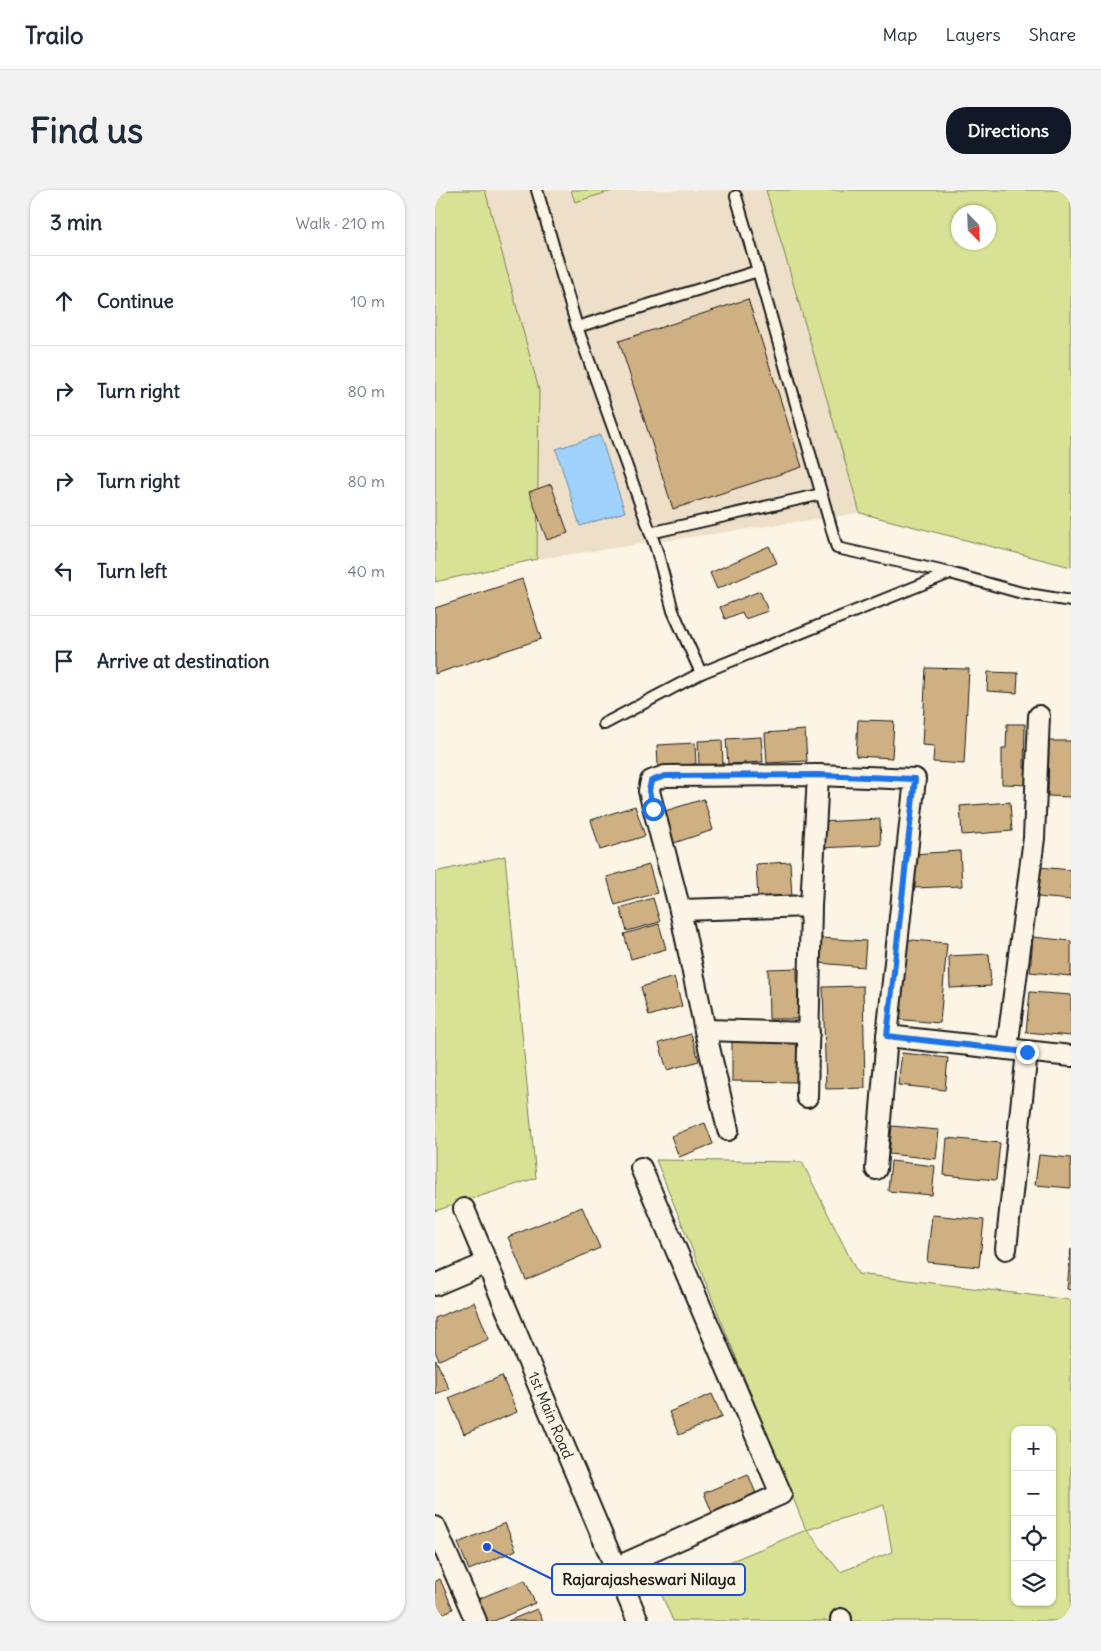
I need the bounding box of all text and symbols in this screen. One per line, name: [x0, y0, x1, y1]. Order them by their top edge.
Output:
text: Trailo: [25, 20, 83, 50]
text: Map: [882, 23, 917, 46]
text: Layers: [945, 23, 1001, 46]
text: Share: [1029, 23, 1076, 46]
button: Directions: [946, 107, 1071, 154]
text: Find us: [30, 108, 143, 152]
north arrow: [951, 205, 996, 250]
text: 3 min: [50, 209, 102, 236]
text: Walk · 210 m: [295, 213, 385, 233]
icon: ahead: [50, 287, 78, 315]
text: Continue: [97, 289, 174, 313]
text: 10 m: [350, 291, 385, 311]
icon: right: [50, 377, 78, 405]
text: Turn right: [97, 379, 180, 403]
text: 80 m: [347, 381, 385, 401]
icon: right: [50, 467, 78, 495]
text: Turn right: [97, 469, 180, 493]
text: 80 m: [347, 471, 385, 491]
icon: left: [50, 557, 78, 585]
text: Turn left: [97, 559, 167, 583]
text: 40 m: [347, 561, 385, 581]
icon: arrive: [50, 647, 78, 675]
text: Arrive at destination: [97, 649, 270, 673]
route start: [642, 798, 665, 821]
route end: [1016, 1041, 1039, 1064]
street label: 1st Main Road: [524, 1369, 578, 1462]
map controls: [1011, 1426, 1056, 1606]
button: +: [1011, 1426, 1056, 1471]
button: −: [1011, 1471, 1056, 1516]
button: locate: [1011, 1516, 1056, 1561]
button: layers: [1011, 1561, 1056, 1606]
callout: Rajarajasheswari Nilaya: [552, 1564, 745, 1595]
text: Rajarajasheswari Nilaya: [562, 1569, 736, 1590]

